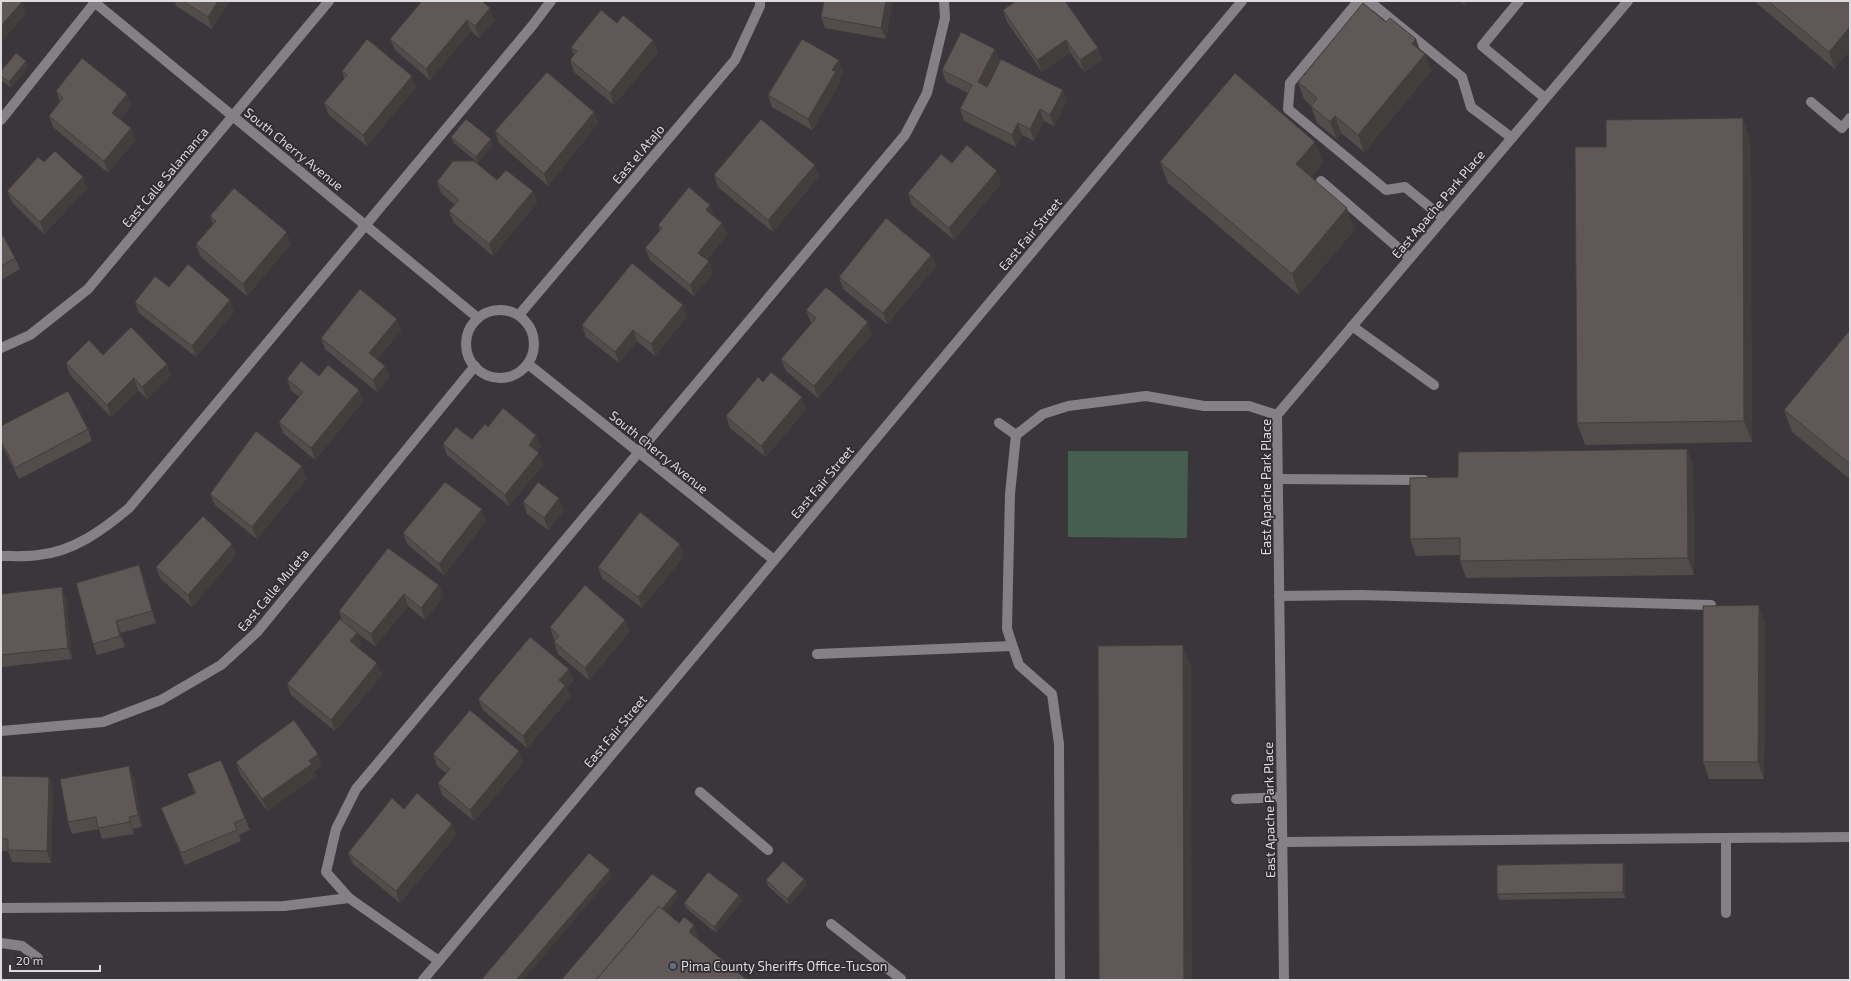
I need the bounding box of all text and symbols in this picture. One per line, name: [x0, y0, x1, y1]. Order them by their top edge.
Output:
street label: South Cherry Avenue: [241, 104, 347, 194]
street label: East el Atajo: [609, 121, 667, 187]
street label: East Calle Salamanca: [118, 124, 212, 230]
street label: East Apache Park Place: [1388, 147, 1488, 261]
street label: East Fair Street: [995, 194, 1065, 274]
street label: South Cherry Avenue: [606, 407, 712, 497]
street label: East Apache Park Place: [1258, 419, 1274, 555]
street label: East Fair Street: [787, 442, 857, 522]
street label: East Calle Muleta: [234, 545, 312, 635]
street label: East Fair Street: [580, 691, 650, 771]
street label: East Apache Park Place: [1260, 742, 1278, 878]
scale bar: [10, 947, 100, 973]
text: 20 m: [16, 953, 43, 967]
place label: Pima County Sheriffs Office-Tucson: [681, 958, 887, 974]
marker: Pima County Sheriffs Office-Tucson: [668, 961, 678, 971]

